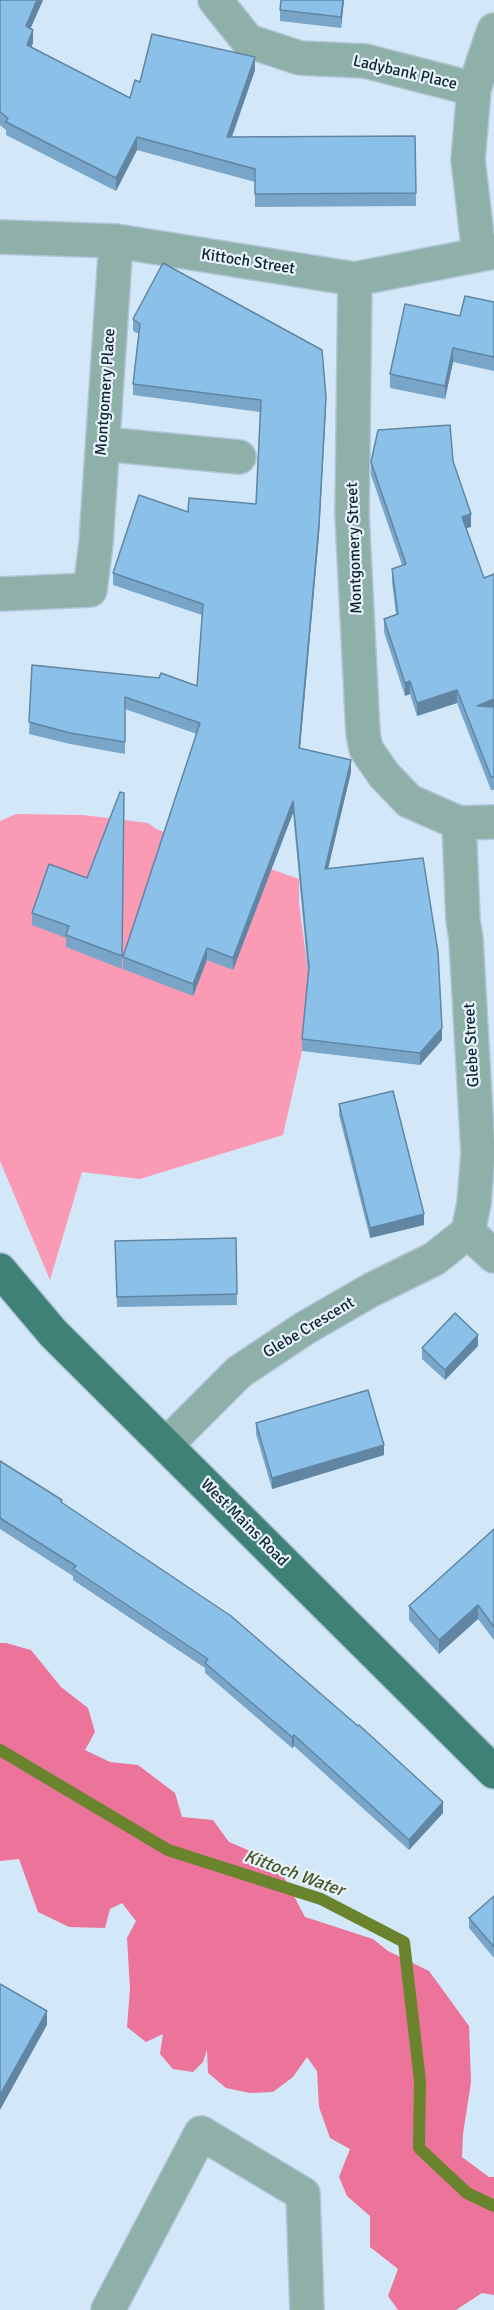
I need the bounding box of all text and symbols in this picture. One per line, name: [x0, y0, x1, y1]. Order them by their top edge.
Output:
street label: Ladybank Place: [351, 52, 459, 94]
street label: Kittoch Street: [200, 245, 296, 279]
street label: Montgomery Place: [92, 328, 120, 456]
street label: Montgomery Street: [343, 482, 367, 614]
street label: Glebe Street: [460, 1002, 484, 1088]
street label: Glebe Crescent: [260, 1293, 358, 1363]
street label: West Mains Road: [196, 1475, 292, 1571]
water label: Kittoch Water: [241, 1846, 347, 1902]

